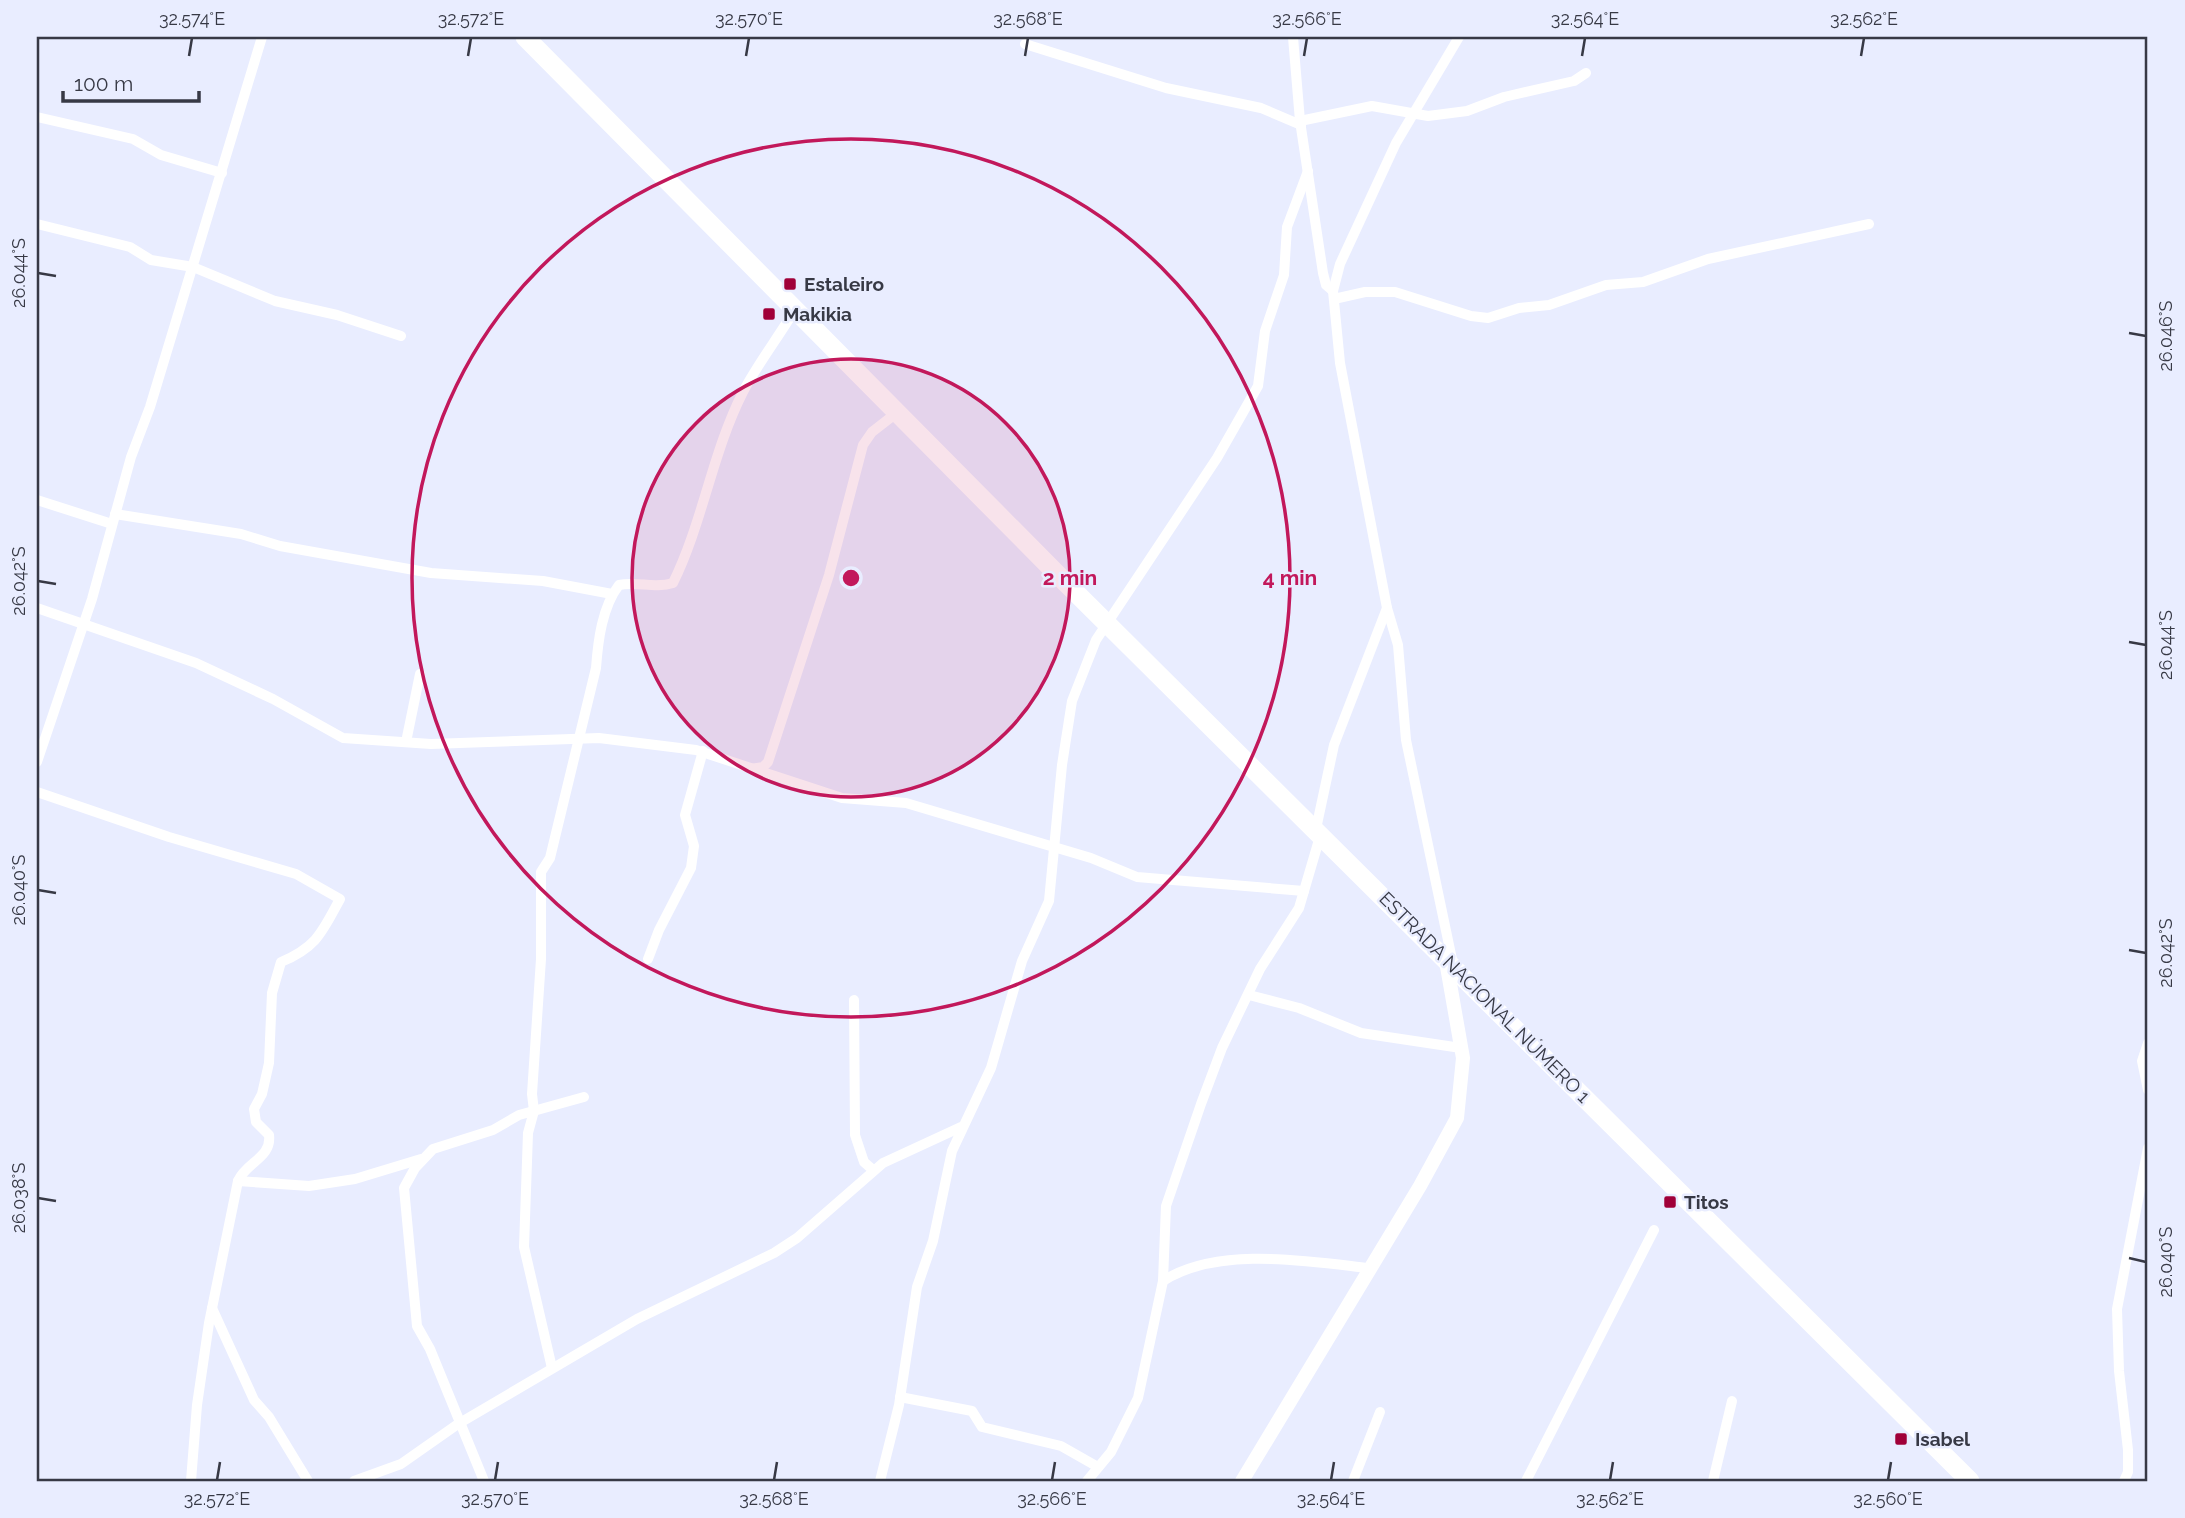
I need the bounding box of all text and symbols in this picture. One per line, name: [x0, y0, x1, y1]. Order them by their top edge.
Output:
text: 32.574°E: [159, 8, 225, 29]
text: 32.572°E: [438, 8, 504, 29]
text: 32.570°E: [715, 8, 783, 29]
text: 32.568°E: [993, 8, 1063, 29]
text: 32.566°E: [1272, 8, 1342, 29]
text: 32.564°E: [1551, 8, 1619, 29]
text: 32.562°E: [1830, 8, 1898, 29]
scale bar: [63, 60, 200, 104]
text: 100 m: [74, 71, 133, 96]
text: 26.044°S: [8, 238, 29, 308]
place label: Estaleiro: [804, 273, 884, 295]
marker: Estaleiro: [782, 276, 798, 292]
text: 26.046°S: [2155, 300, 2176, 372]
place label: Makikia: [783, 303, 852, 325]
marker: Makikia: [761, 306, 777, 322]
text: 26.042°S: [8, 546, 29, 616]
text: 2 min: [1043, 565, 1097, 590]
text: 4 min: [1263, 565, 1317, 590]
centre of rings: [839, 566, 863, 590]
text: 26.044°S: [2155, 610, 2176, 680]
text: 26.040°S: [8, 855, 29, 925]
street label: ESTRADA NACIONAL NÚMERO 1: [1375, 887, 1595, 1107]
text: 26.042°S: [2155, 918, 2176, 988]
text: 26.038°S: [8, 1163, 29, 1233]
place label: Titos: [1684, 1191, 1729, 1213]
marker: Titos: [1662, 1194, 1678, 1210]
text: 26.040°S: [2155, 1227, 2176, 1297]
place label: Isabel: [1915, 1428, 1971, 1450]
marker: Isabel: [1893, 1431, 1909, 1447]
text: 32.572°E: [184, 1488, 250, 1509]
text: 32.570°E: [461, 1488, 529, 1509]
text: 32.568°E: [739, 1488, 809, 1509]
text: 32.566°E: [1017, 1488, 1087, 1509]
text: 32.564°E: [1297, 1488, 1365, 1509]
text: 32.562°E: [1576, 1488, 1644, 1509]
text: 32.560°E: [1853, 1488, 1923, 1509]

